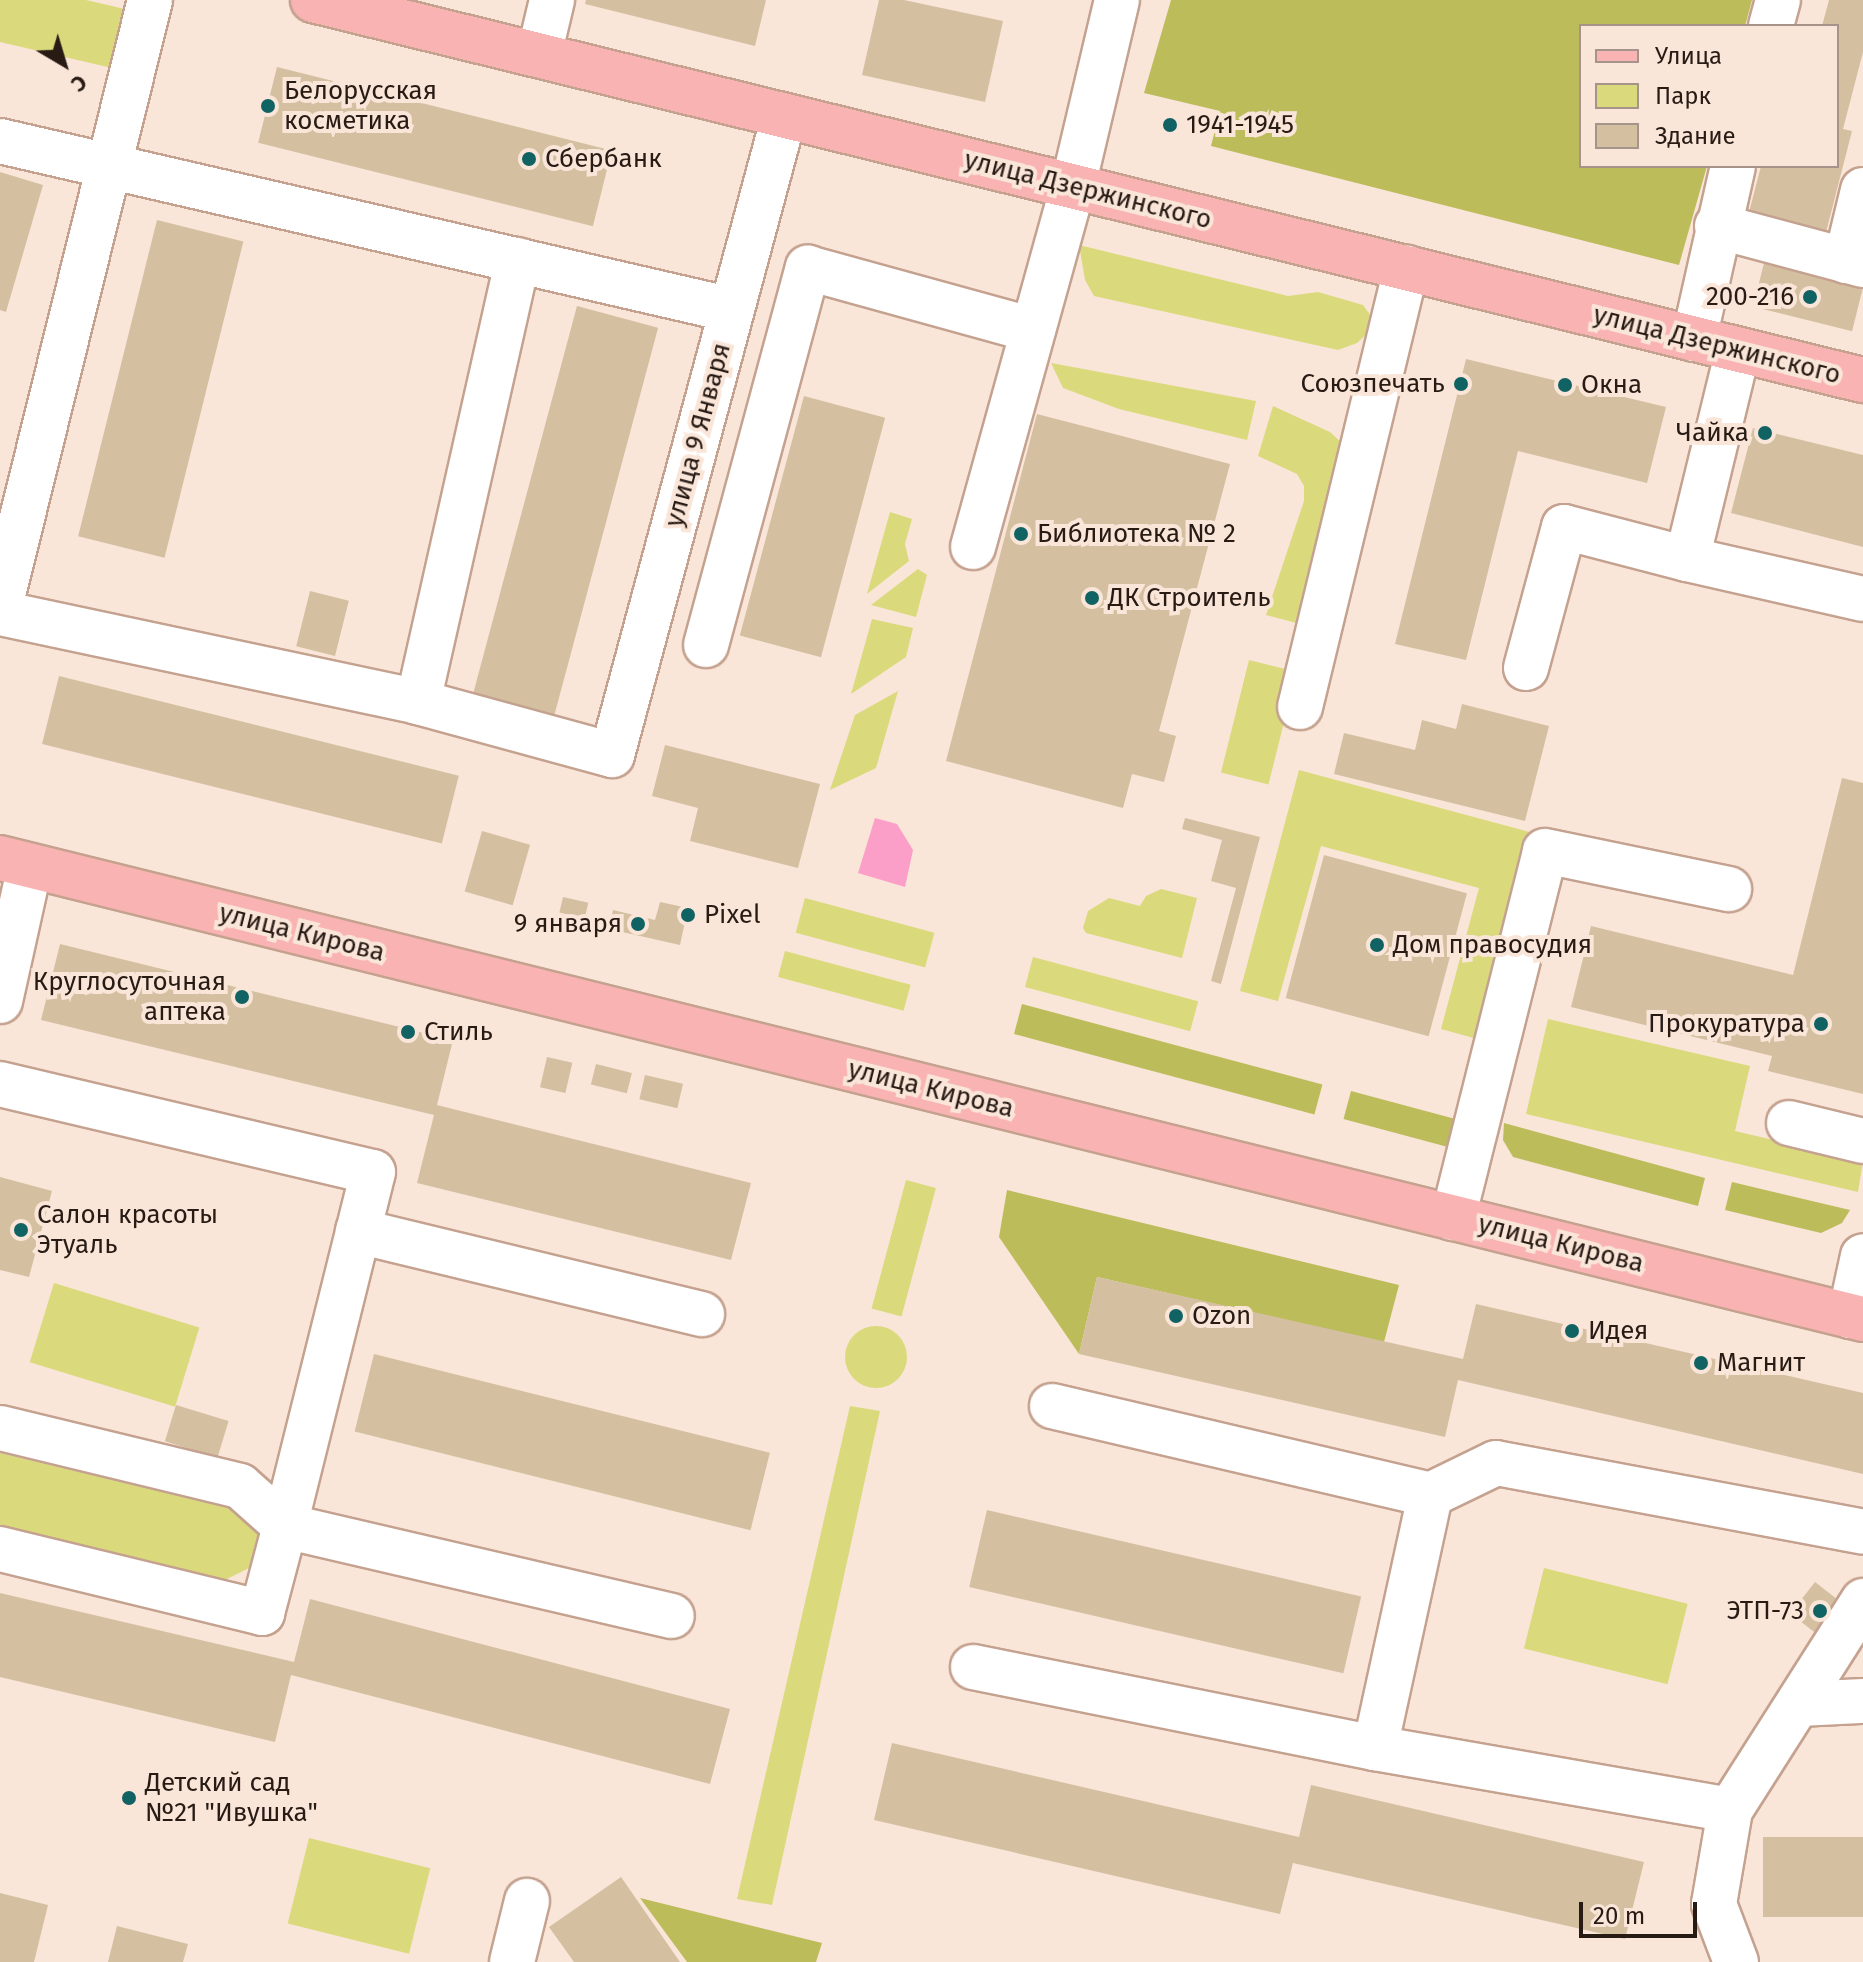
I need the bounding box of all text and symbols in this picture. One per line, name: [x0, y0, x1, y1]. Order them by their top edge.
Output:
north arrow: [24, 24, 104, 104]
legend: [1579, 24, 1839, 168]
text: Улица: [1655, 42, 1722, 70]
text: С: [66, 69, 92, 98]
place label: Белорусская косметика: [284, 75, 437, 136]
text: Парк: [1655, 82, 1711, 110]
marker: Белорусская косметика: [259, 97, 277, 115]
place label: 1941-1945: [1186, 109, 1294, 141]
marker: 1941-1945: [1161, 116, 1179, 134]
text: Здание: [1655, 122, 1736, 150]
place label: Сбербанк: [545, 143, 662, 175]
street label: улица Дзержинского: [961, 144, 1215, 236]
marker: Сбербанк: [520, 150, 538, 168]
place label: 200-216: [1706, 281, 1794, 313]
marker: 200-216: [1801, 288, 1819, 306]
street label: улица Дзержинского: [1590, 299, 1844, 391]
street label: улица 9 Января: [658, 340, 738, 530]
place label: Союзпечать: [1300, 368, 1445, 400]
place label: Окна: [1581, 369, 1642, 401]
marker: Союзпечать: [1452, 375, 1470, 393]
marker: Окна: [1556, 376, 1574, 394]
place label: Чайка: [1676, 417, 1749, 449]
marker: Чайка: [1756, 424, 1774, 442]
place label: Библиотека № 2: [1037, 518, 1236, 550]
marker: Библиотека № 2: [1012, 525, 1030, 543]
place label: ДК Строитель: [1108, 582, 1271, 614]
marker: ДК Строитель: [1083, 589, 1101, 607]
street label: улица Кирова: [216, 897, 388, 969]
place label: Pixel: [704, 899, 761, 931]
marker: Pixel: [679, 906, 697, 924]
place label: 9 января: [514, 908, 622, 940]
marker: 9 января: [629, 915, 647, 933]
place label: Дом правосудия: [1393, 929, 1592, 961]
marker: Дом правосудия: [1368, 936, 1386, 954]
place label: Круглосуточная аптека: [33, 966, 226, 1028]
marker: Круглосуточная аптека: [233, 988, 251, 1006]
place label: Прокуратура: [1648, 1008, 1805, 1040]
marker: Прокуратура: [1812, 1015, 1830, 1033]
place label: Стиль: [424, 1016, 493, 1048]
marker: Стиль: [399, 1023, 417, 1041]
street label: улица Кирова: [845, 1053, 1017, 1125]
place label: Салон красоты Этуаль: [37, 1199, 218, 1260]
street label: улица Кирова: [1475, 1208, 1647, 1280]
marker: Салон красоты Этуаль: [12, 1221, 30, 1239]
place label: Ozon: [1192, 1300, 1251, 1332]
marker: Ozon: [1167, 1307, 1185, 1325]
place label: Идея: [1588, 1315, 1648, 1347]
marker: Идея: [1563, 1322, 1581, 1340]
place label: Магнит: [1717, 1347, 1805, 1379]
marker: Магнит: [1692, 1354, 1710, 1372]
place label: ЭТП-73: [1727, 1595, 1804, 1627]
marker: ЭТП-73: [1811, 1602, 1829, 1620]
place label: Детский сад №21 "Ивушка": [145, 1767, 318, 1828]
marker: Детский сад №21 "Ивушка": [120, 1789, 138, 1807]
scale bar: [1583, 1886, 1701, 1936]
text: 20 m: [1593, 1902, 1645, 1930]

